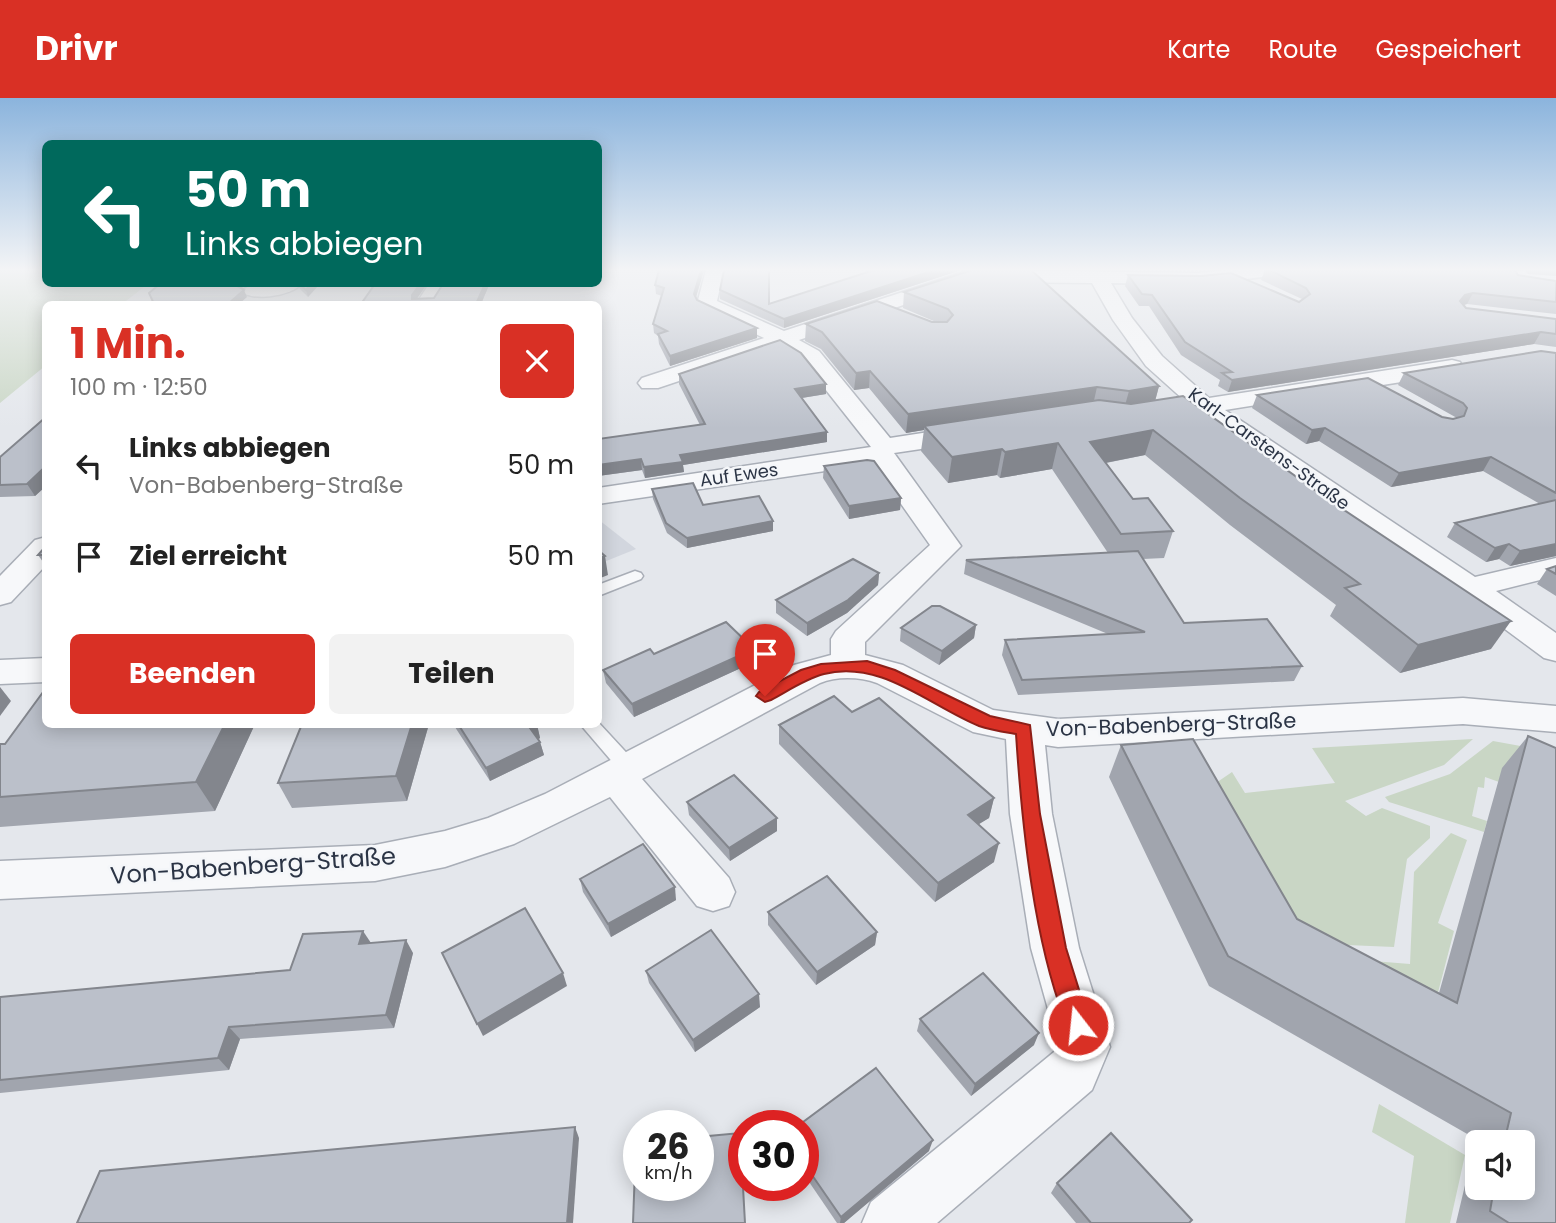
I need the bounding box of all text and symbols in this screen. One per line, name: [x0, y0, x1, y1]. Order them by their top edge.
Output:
text: Drivr: [35, 25, 118, 72]
text: Karte: [1167, 33, 1230, 66]
text: Route: [1268, 33, 1337, 66]
text: Gespeichert: [1375, 33, 1521, 66]
text: 50 m: [185, 156, 311, 224]
icon: left: [70, 168, 161, 259]
text: Links abbiegen: [185, 221, 423, 266]
text: 1 Min.: [70, 314, 186, 373]
button: close: [500, 324, 574, 398]
text: 100 m · 12:50: [70, 371, 208, 403]
street label: Karl-Carstens-Straße: [1183, 381, 1355, 516]
text: Links abbiegen: [129, 430, 331, 466]
icon: left: [70, 447, 108, 485]
text: 50 m: [508, 447, 574, 483]
street label: Auf Ewes: [698, 457, 780, 492]
text: Von-Babenberg-Straße: [129, 469, 403, 501]
icon: arrive: [70, 538, 108, 576]
text: Ziel erreicht: [129, 538, 287, 574]
text: 50 m: [508, 538, 574, 574]
pin: [735, 624, 795, 696]
button: Beenden: [70, 634, 315, 714]
button: Teilen: [329, 634, 574, 714]
icon: arrive: [746, 635, 784, 673]
street label: Von-Babenberg-Straße: [1045, 706, 1297, 743]
street label: Von-Babenberg-Straße: [109, 839, 397, 892]
position arrow: [1041, 988, 1115, 1062]
speed limit sign: 30: [728, 1110, 819, 1201]
text: 26: [647, 1122, 690, 1171]
map controls: [1465, 1130, 1535, 1200]
button: sound: [1465, 1130, 1535, 1200]
text: km/h: [645, 1160, 692, 1185]

